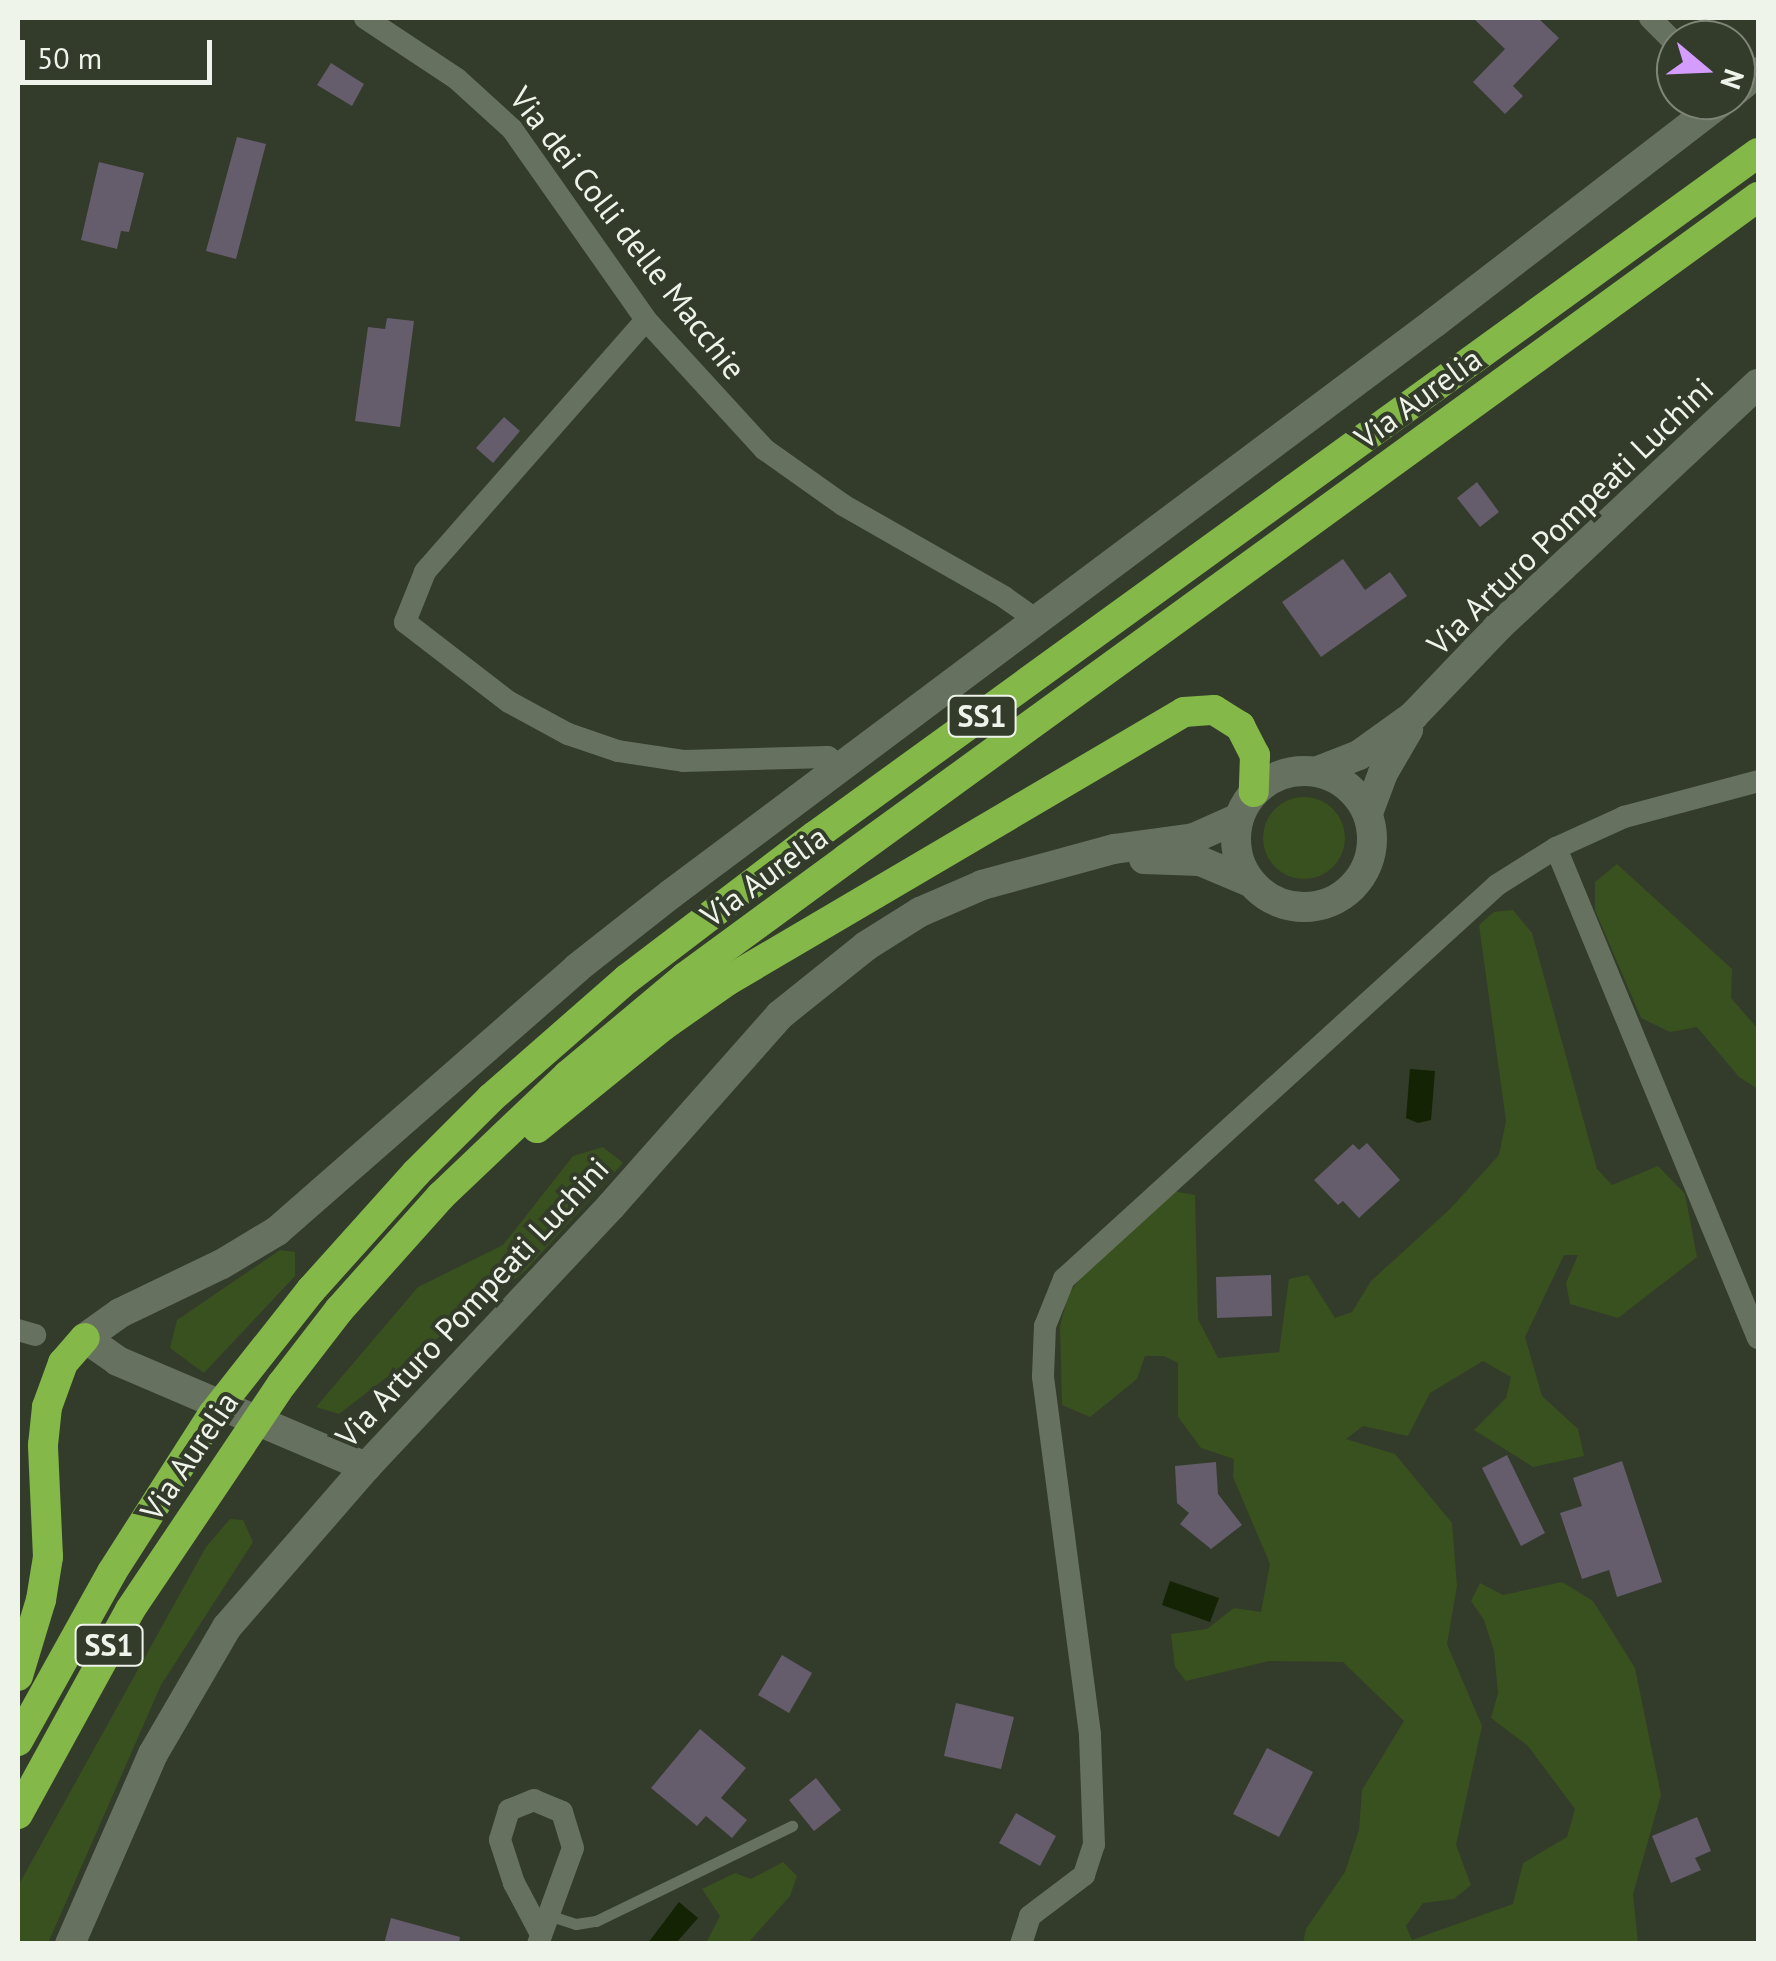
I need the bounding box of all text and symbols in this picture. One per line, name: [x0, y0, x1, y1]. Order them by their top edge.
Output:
scale bar: [25, 20, 218, 82]
north arrow: [1656, 20, 1756, 120]
text: 50 m: [37, 38, 102, 77]
text: N: [1712, 65, 1753, 94]
street label: Via dei Colli delle Macchie: [502, 79, 754, 387]
street label: Via Aurelia: [1347, 339, 1489, 457]
street label: Via Arturo Pompeati Luchini: [1419, 369, 1721, 663]
road number: SS1: [947, 691, 1017, 741]
street label: Via Aurelia: [693, 817, 835, 935]
street label: Via Arturo Pompeati Luchini: [327, 1149, 617, 1455]
street label: Via Aurelia: [132, 1384, 246, 1528]
road number: SS1: [74, 1620, 144, 1670]

